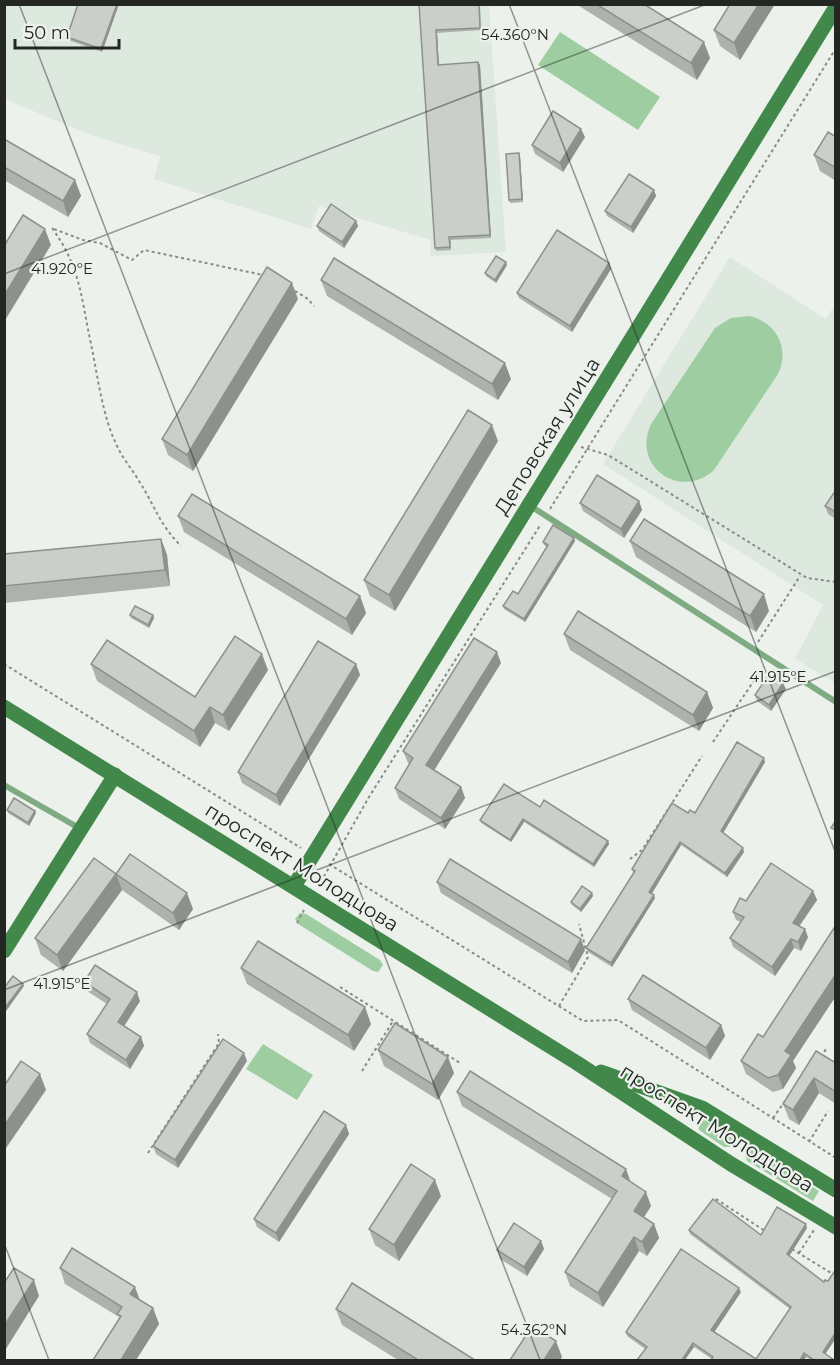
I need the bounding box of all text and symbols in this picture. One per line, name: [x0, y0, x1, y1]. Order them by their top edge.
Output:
scale bar: [15, 12, 118, 50]
text: 50 m: [24, 22, 70, 44]
text: 54.360°N: [481, 25, 549, 44]
text: 41.920°E: [31, 259, 93, 278]
street label: Деповская улица: [489, 353, 605, 519]
text: 41.915°E: [749, 667, 807, 686]
street label: проспект Молодцова: [201, 798, 403, 936]
text: 41.915°E: [33, 974, 91, 993]
street label: проспект Молодцова: [616, 1059, 818, 1197]
text: 54.362°N: [501, 1320, 567, 1339]

